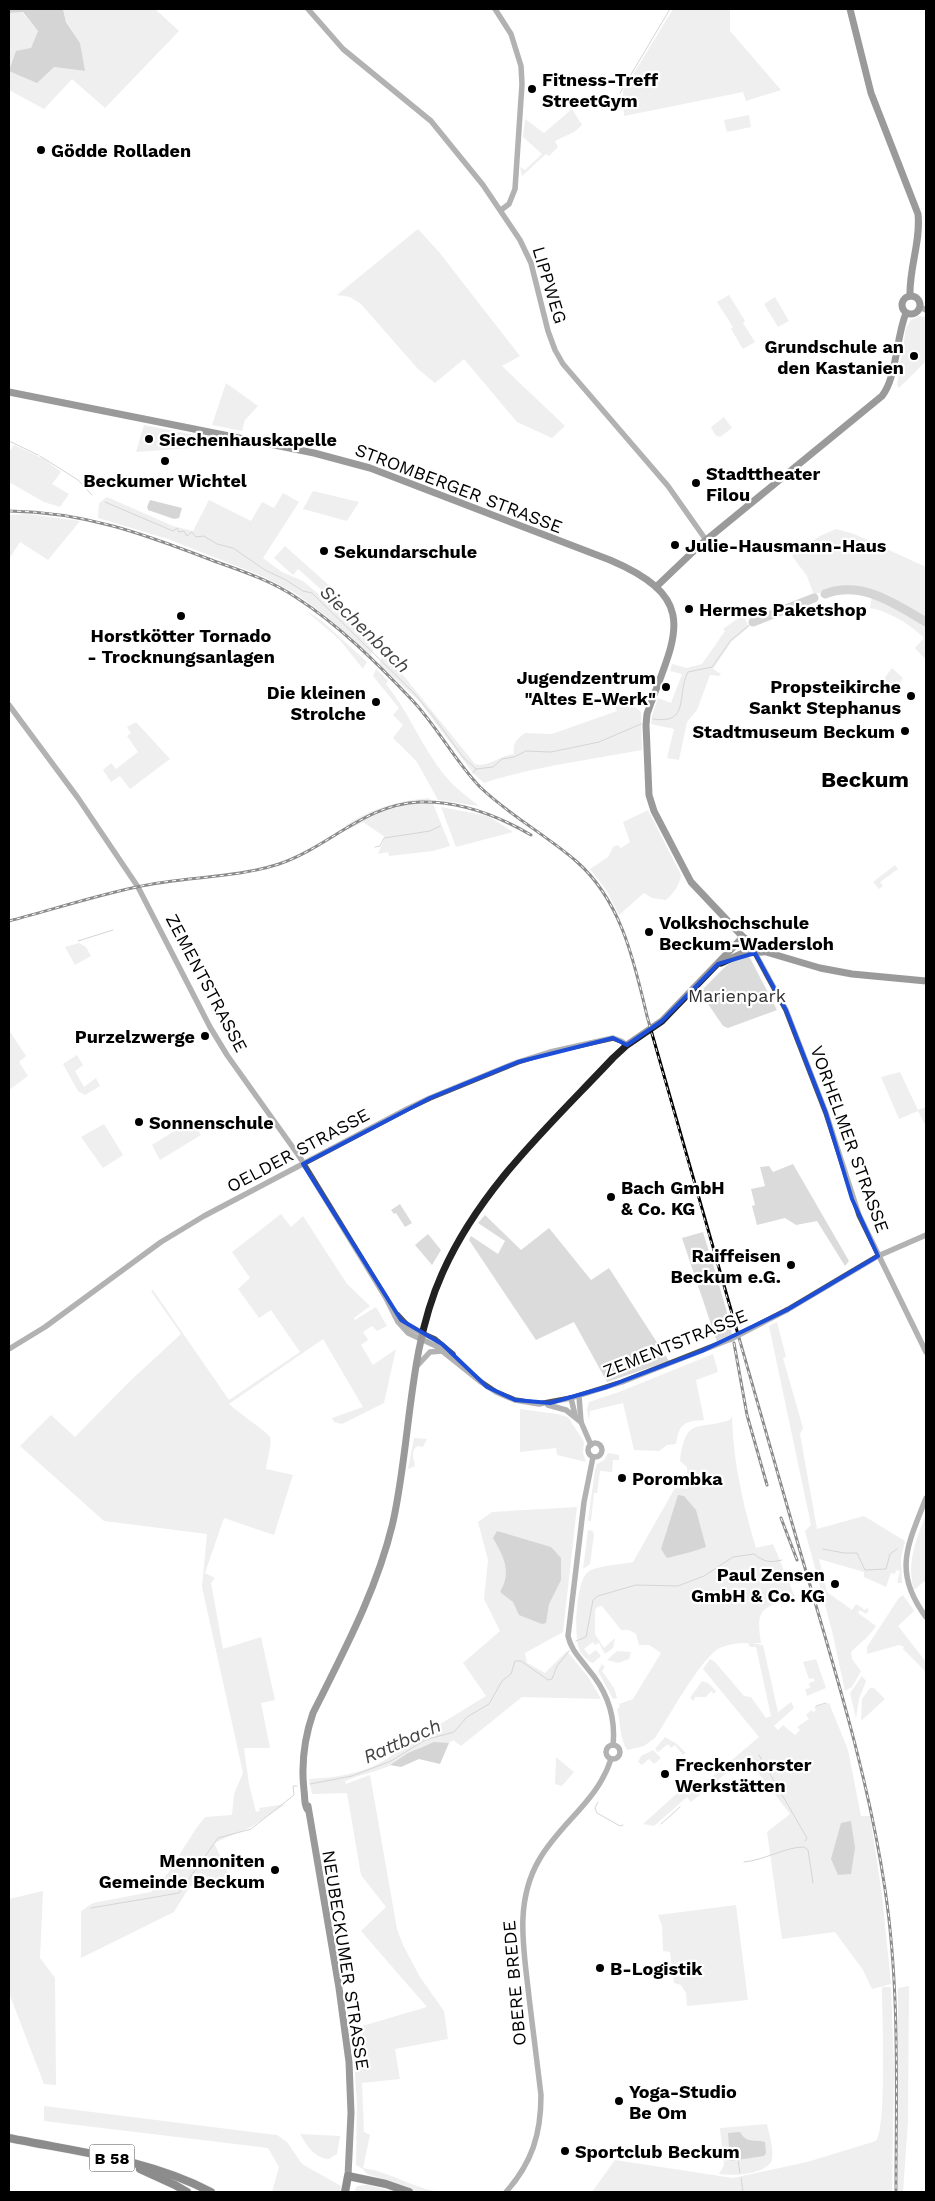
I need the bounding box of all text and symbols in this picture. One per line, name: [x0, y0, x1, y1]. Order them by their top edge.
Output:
place label: Fitness-Treff StreetGym: [542, 69, 658, 111]
marker: Fitness-Treff StreetGym: [526, 83, 538, 95]
place label: Gödde Rolladen: [51, 140, 191, 161]
marker: Gödde Rolladen: [35, 144, 47, 156]
street label: LIPPWEG: [528, 244, 572, 326]
place label: Grundschule an den Kastanien: [765, 336, 904, 378]
marker: Grundschule an den Kastanien: [908, 350, 920, 362]
place label: Siechenhauskapelle: [159, 429, 337, 450]
marker: Siechenhauskapelle: [143, 433, 155, 445]
street label: STROMBERGER STRASSE: [352, 439, 566, 537]
marker: Beckumer Wichtel: [159, 455, 171, 467]
place label: Stadttheater Filou: [706, 463, 820, 505]
place label: Beckumer Wichtel: [83, 470, 247, 491]
marker: Stadttheater Filou: [690, 477, 702, 489]
place label: Julie-Hausmann-Haus: [685, 535, 887, 556]
marker: Julie-Hausmann-Haus: [669, 539, 681, 551]
place label: Sekundarschule: [334, 541, 477, 562]
marker: Sekundarschule: [318, 545, 330, 557]
water label: Siechenbach: [315, 580, 415, 678]
place label: Hermes Paketshop: [699, 599, 867, 620]
marker: Hermes Paketshop: [683, 603, 695, 615]
marker: Horstkötter Tornado - Trocknungsanlagen: [175, 610, 187, 622]
place label: Horstkötter Tornado - Trocknungsanlagen: [87, 625, 275, 667]
place label: Jugendzentrum "Altes E-Werk": [516, 667, 656, 709]
place label: Propsteikirche Sankt Stephanus: [749, 676, 901, 718]
marker: Jugendzentrum "Altes E-Werk": [660, 681, 672, 693]
place label: Die kleinen Strolche: [267, 682, 366, 724]
marker: Propsteikirche Sankt Stephanus: [905, 690, 917, 702]
marker: Die kleinen Strolche: [370, 696, 382, 708]
place label: Stadtmuseum Beckum: [692, 721, 895, 742]
marker: Stadtmuseum Beckum: [899, 725, 911, 737]
district label: Beckum: [821, 767, 909, 792]
street label: ZEMENTSTRASSE: [162, 910, 252, 1056]
place label: Volkshochschule Beckum-Wadersloh: [659, 912, 834, 954]
marker: Volkshochschule Beckum-Wadersloh: [643, 926, 655, 938]
park label: Marienpark: [688, 985, 786, 1006]
place label: Purzelzwerge: [75, 1026, 195, 1047]
marker: Purzelzwerge: [199, 1030, 211, 1042]
street label: VORHELMER STRASSE: [806, 1043, 894, 1235]
street label: OELDER STRASSE: [223, 1104, 373, 1196]
place label: Sonnenschule: [149, 1112, 274, 1133]
marker: Sonnenschule: [133, 1116, 145, 1128]
place label: Bach GmbH & Co. KG: [621, 1177, 725, 1219]
marker: Bach GmbH & Co. KG: [605, 1191, 617, 1203]
place label: Raiffeisen Beckum e.G.: [670, 1245, 781, 1287]
marker: Raiffeisen Beckum e.G.: [785, 1259, 797, 1271]
street label: ZEMENTSTRASSE: [600, 1305, 750, 1381]
place label: Porombka: [632, 1468, 723, 1489]
marker: Porombka: [616, 1472, 628, 1484]
place label: Paul Zensen GmbH & Co. KG: [691, 1564, 825, 1606]
marker: Paul Zensen GmbH & Co. KG: [829, 1578, 841, 1590]
water label: Rattbach: [360, 1714, 444, 1768]
place label: Freckenhorster Werkstätten: [675, 1754, 812, 1796]
marker: Freckenhorster Werkstätten: [659, 1768, 671, 1780]
street label: NEUBECKUMER STRASSE: [318, 1849, 374, 2071]
place label: Mennoniten Gemeinde Beckum: [99, 1850, 265, 1892]
marker: Mennoniten Gemeinde Beckum: [269, 1864, 281, 1876]
street label: OBERE BREDE: [498, 1919, 530, 2047]
place label: B-Logistik: [610, 1958, 703, 1979]
marker: B-Logistik: [594, 1962, 606, 1974]
place label: Yoga-Studio Be Om: [629, 2081, 737, 2123]
marker: Yoga-Studio Be Om: [613, 2095, 625, 2107]
place label: Sportclub Beckum: [575, 2141, 740, 2162]
road number: B 58: [90, 2144, 134, 2172]
marker: Sportclub Beckum: [559, 2145, 571, 2157]

